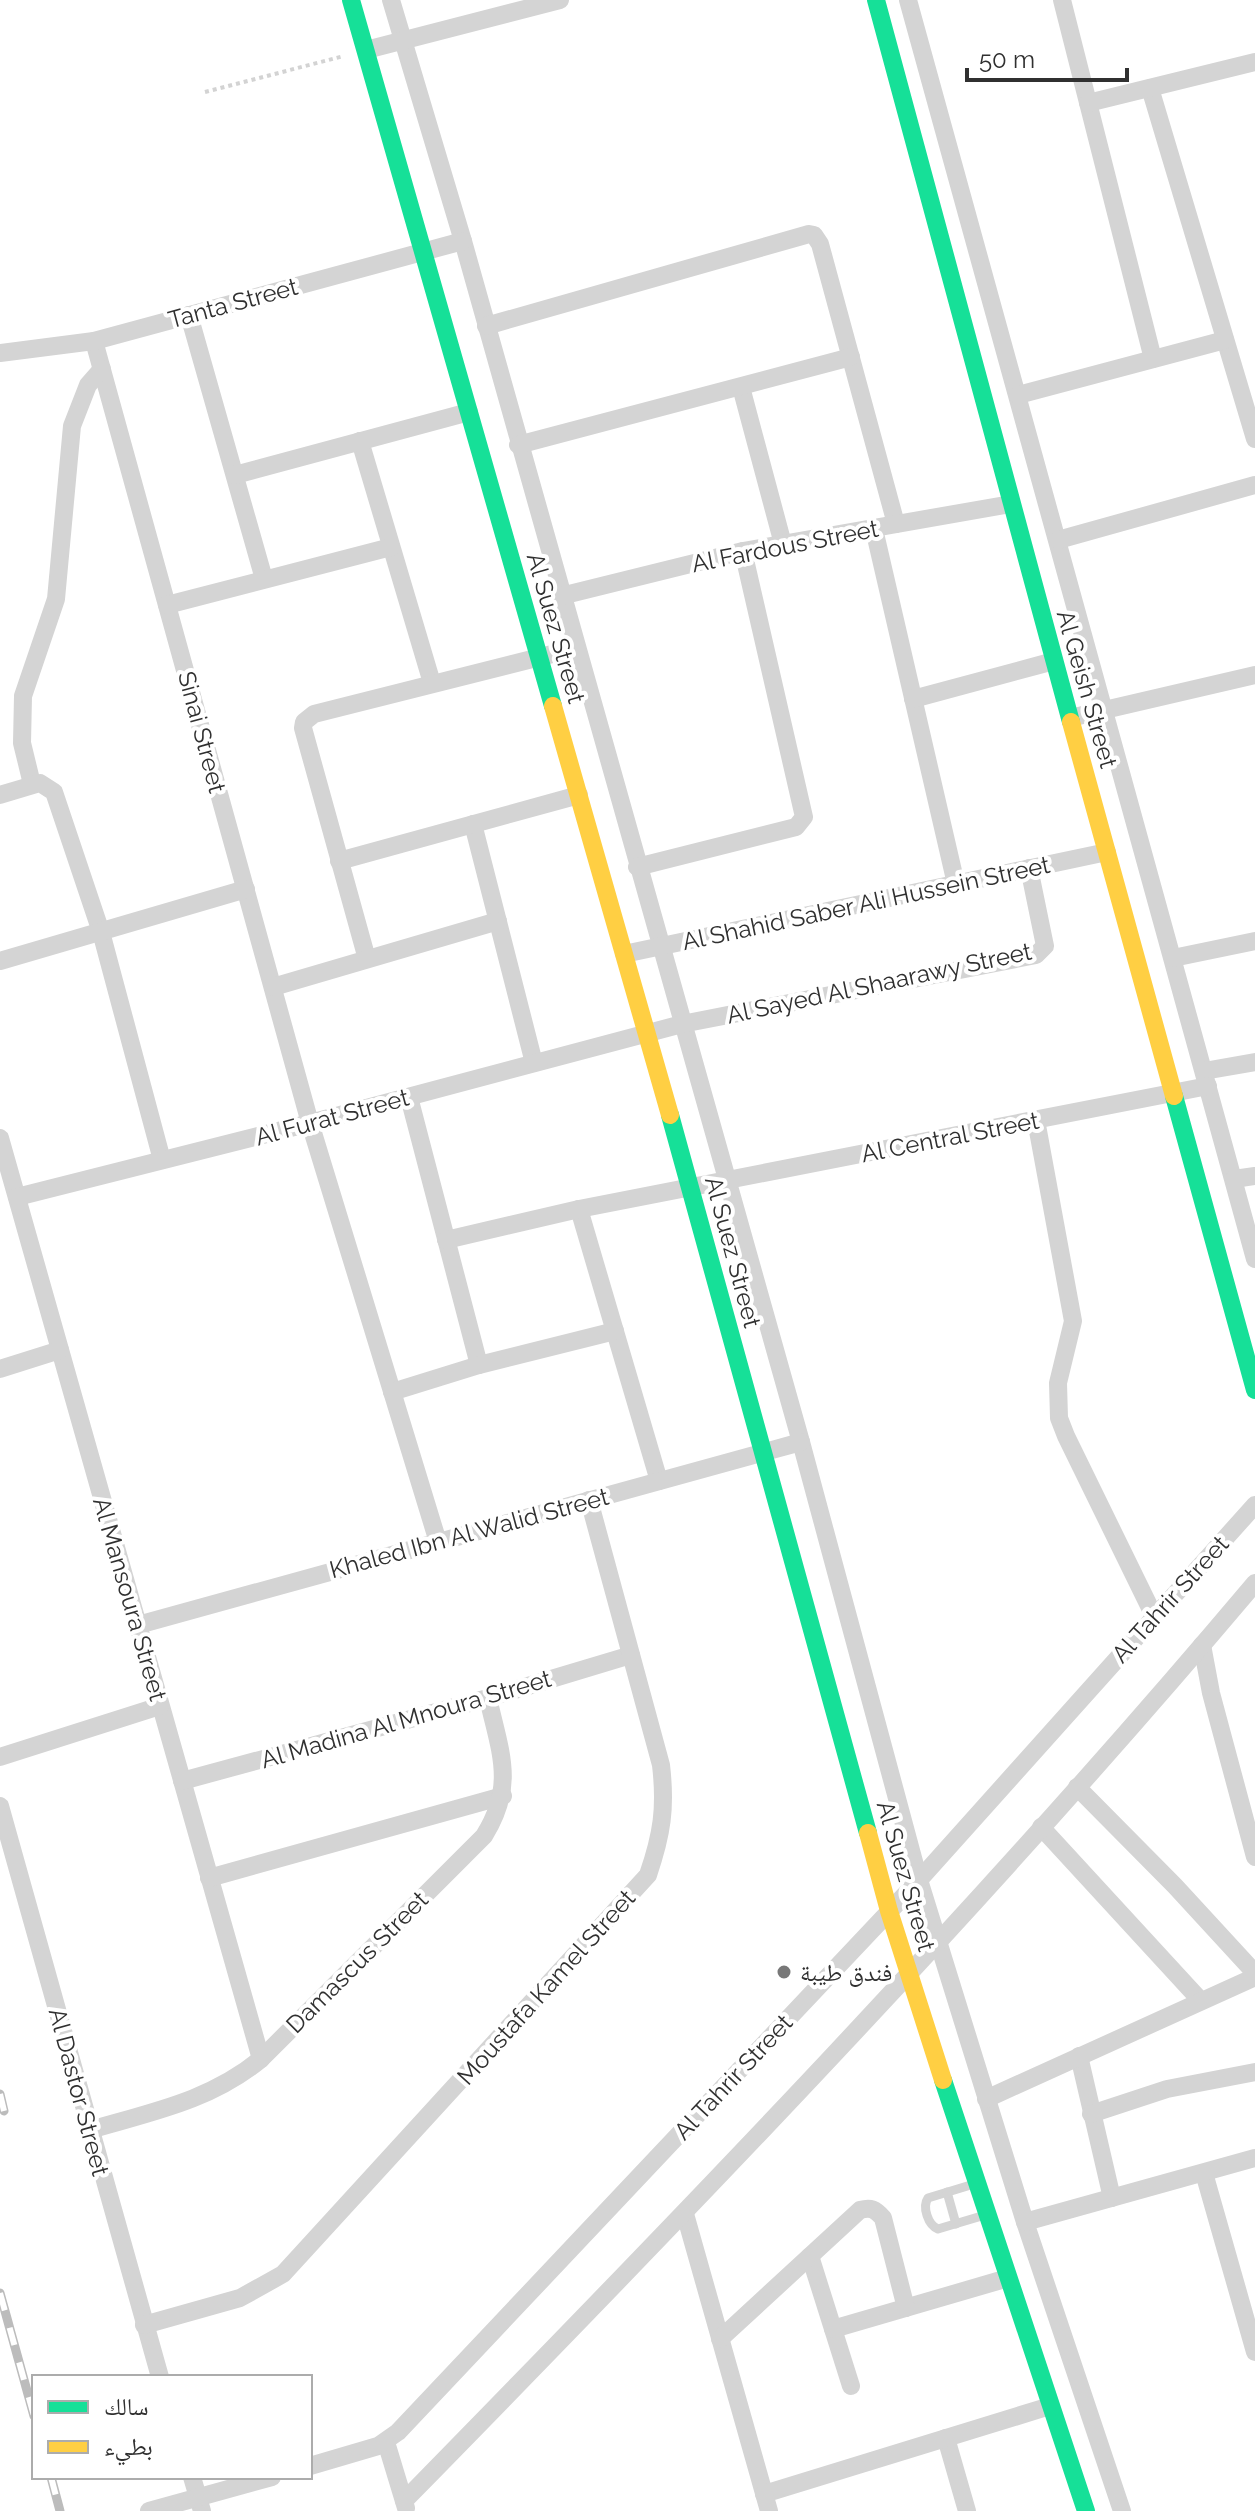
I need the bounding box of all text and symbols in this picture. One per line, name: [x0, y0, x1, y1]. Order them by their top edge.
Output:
scale bar: [967, 32, 1127, 82]
text: 50 m: [979, 45, 1035, 74]
street label: Tanta Street: [165, 272, 301, 334]
street label: Al Fardous Street: [689, 514, 881, 578]
street label: Al Suez Street: [521, 549, 591, 707]
street label: Al Geish Street: [1051, 607, 1123, 771]
street label: Sinai Street: [172, 668, 232, 796]
street label: Al Shahid Saber Ali Hussein Street: [680, 850, 1052, 956]
street label: Al Sayed Al Shaarawy Street: [724, 937, 1034, 1029]
street label: Al Furat Street: [252, 1083, 412, 1151]
street label: Al Central Street: [859, 1106, 1041, 1168]
street label: Al Suez Street: [699, 1173, 767, 1331]
street label: Khaled Ibn Al Walid Street: [326, 1482, 612, 1584]
street label: Al Mansoura Street: [87, 1494, 173, 1704]
street label: Al Tahrir Street: [1105, 1530, 1235, 1668]
street label: Al Madina Al Mnoura Street: [258, 1664, 554, 1774]
street label: Al Suez Street: [871, 1797, 941, 1955]
street label: Moustafa Kamel Street: [451, 1884, 641, 2090]
street label: Damascus Street: [280, 1885, 434, 2039]
place label: فندق طيبة: [800, 1958, 892, 1987]
marker: فندق طيبة: [775, 1963, 793, 1981]
street label: Al Dastor Street: [43, 2005, 115, 2179]
street label: Al Tahrir Street: [668, 2008, 798, 2146]
legend: [32, 2375, 312, 2479]
text: سالك: [104, 2392, 149, 2421]
text: بطيء: [104, 2432, 153, 2466]

